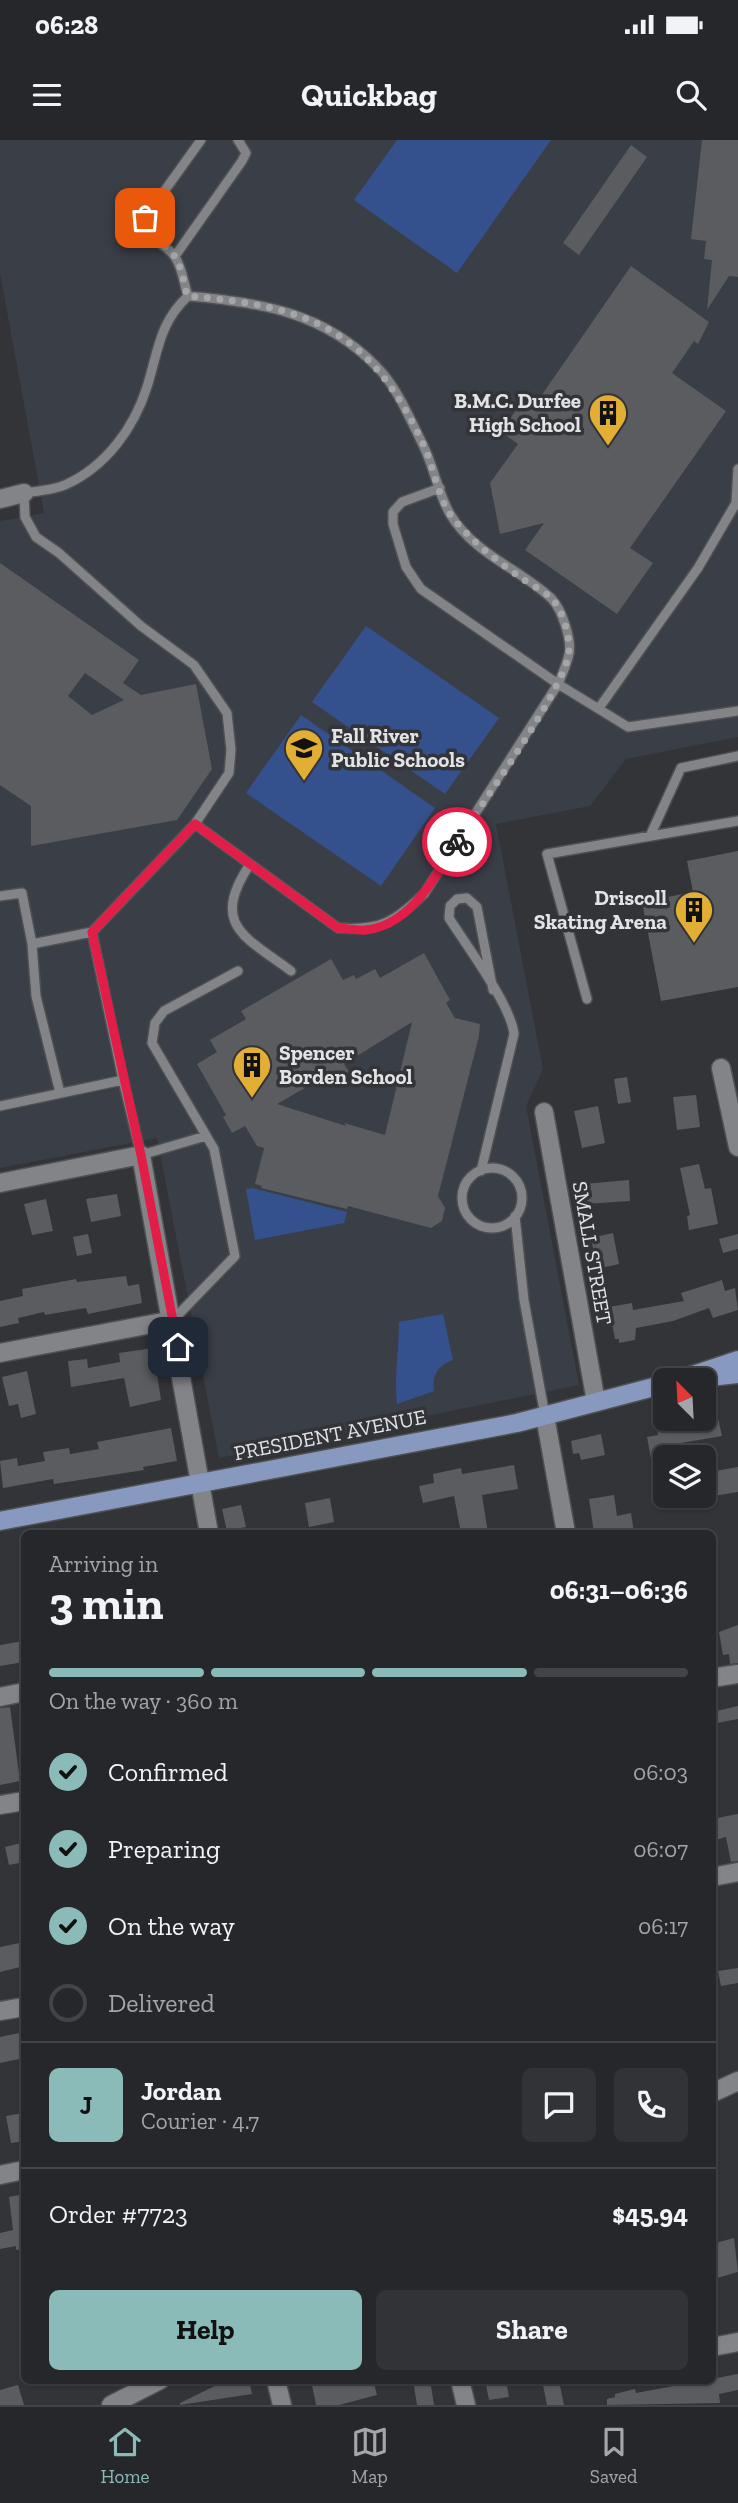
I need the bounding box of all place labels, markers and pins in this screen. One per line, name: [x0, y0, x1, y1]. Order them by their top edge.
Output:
pin: [115, 188, 175, 248]
place label: B.M.C. Durfee High School: [454, 388, 581, 437]
building icon: B.M.C. Durfee High School: [587, 392, 629, 447]
place label: Fall River Public Schools: [331, 723, 465, 772]
school or university icon: Fall River Public Schools: [283, 727, 325, 782]
place label: Driscoll Skating Arena: [534, 885, 667, 934]
building icon: Driscoll Skating Arena: [673, 889, 715, 944]
place label: Spencer Borden School: [279, 1040, 413, 1089]
building icon: Spencer Borden School: [231, 1044, 273, 1099]
pin: [148, 1317, 208, 1377]

